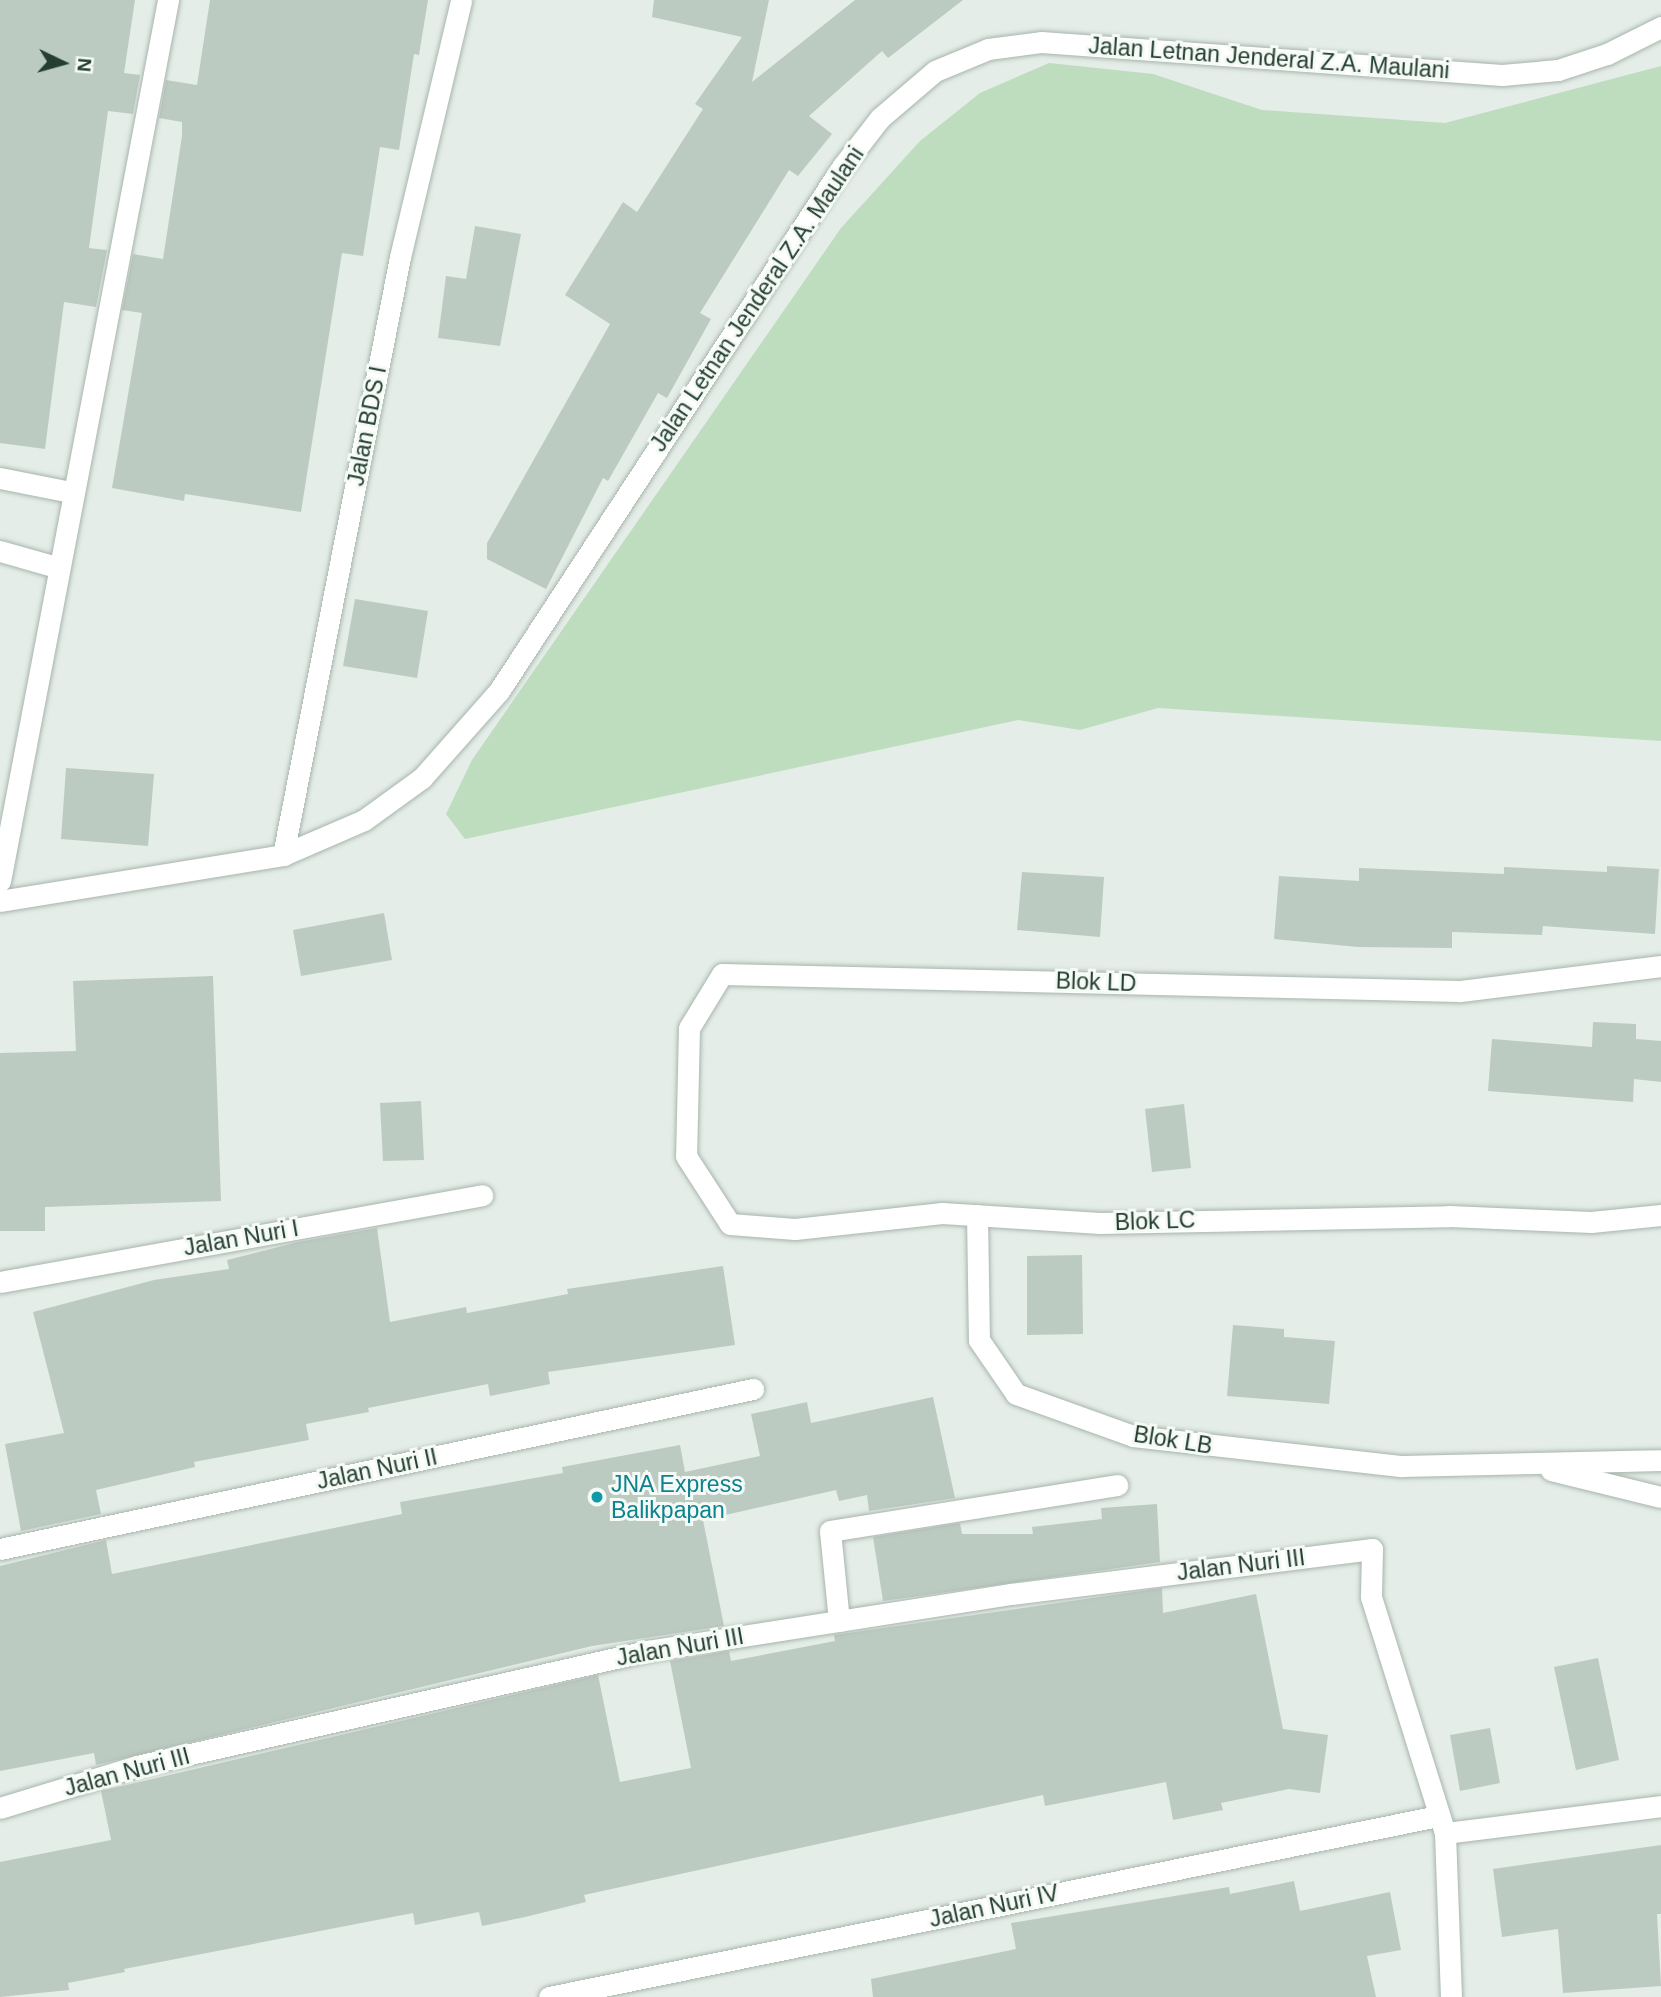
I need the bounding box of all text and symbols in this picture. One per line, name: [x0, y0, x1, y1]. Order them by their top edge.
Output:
north arrow: [28, 28, 98, 98]
street label: Jalan Letnan Jenderal Z.A. Maulani: [1088, 32, 1450, 84]
text: N: [73, 57, 95, 73]
street label: Jalan Letnan Jenderal Z.A. Maulani: [644, 141, 870, 457]
street label: Jalan BDS I: [342, 364, 392, 488]
street label: Blok LD: [1055, 967, 1137, 997]
street label: Blok LC: [1114, 1206, 1196, 1236]
street label: Jalan Nuri I: [181, 1214, 301, 1262]
street label: Blok LB: [1132, 1420, 1214, 1460]
street label: Jalan Nuri II: [314, 1443, 440, 1495]
place label: JNA Express Balikpapan: [611, 1470, 744, 1524]
marker: JNA Express Balikpapan: [589, 1489, 605, 1505]
street label: Jalan Nuri III: [1175, 1543, 1307, 1587]
street label: Jalan Nuri III: [614, 1622, 746, 1672]
street label: Jalan Nuri III: [61, 1742, 193, 1802]
street label: Jalan Nuri IV: [927, 1879, 1061, 1933]

